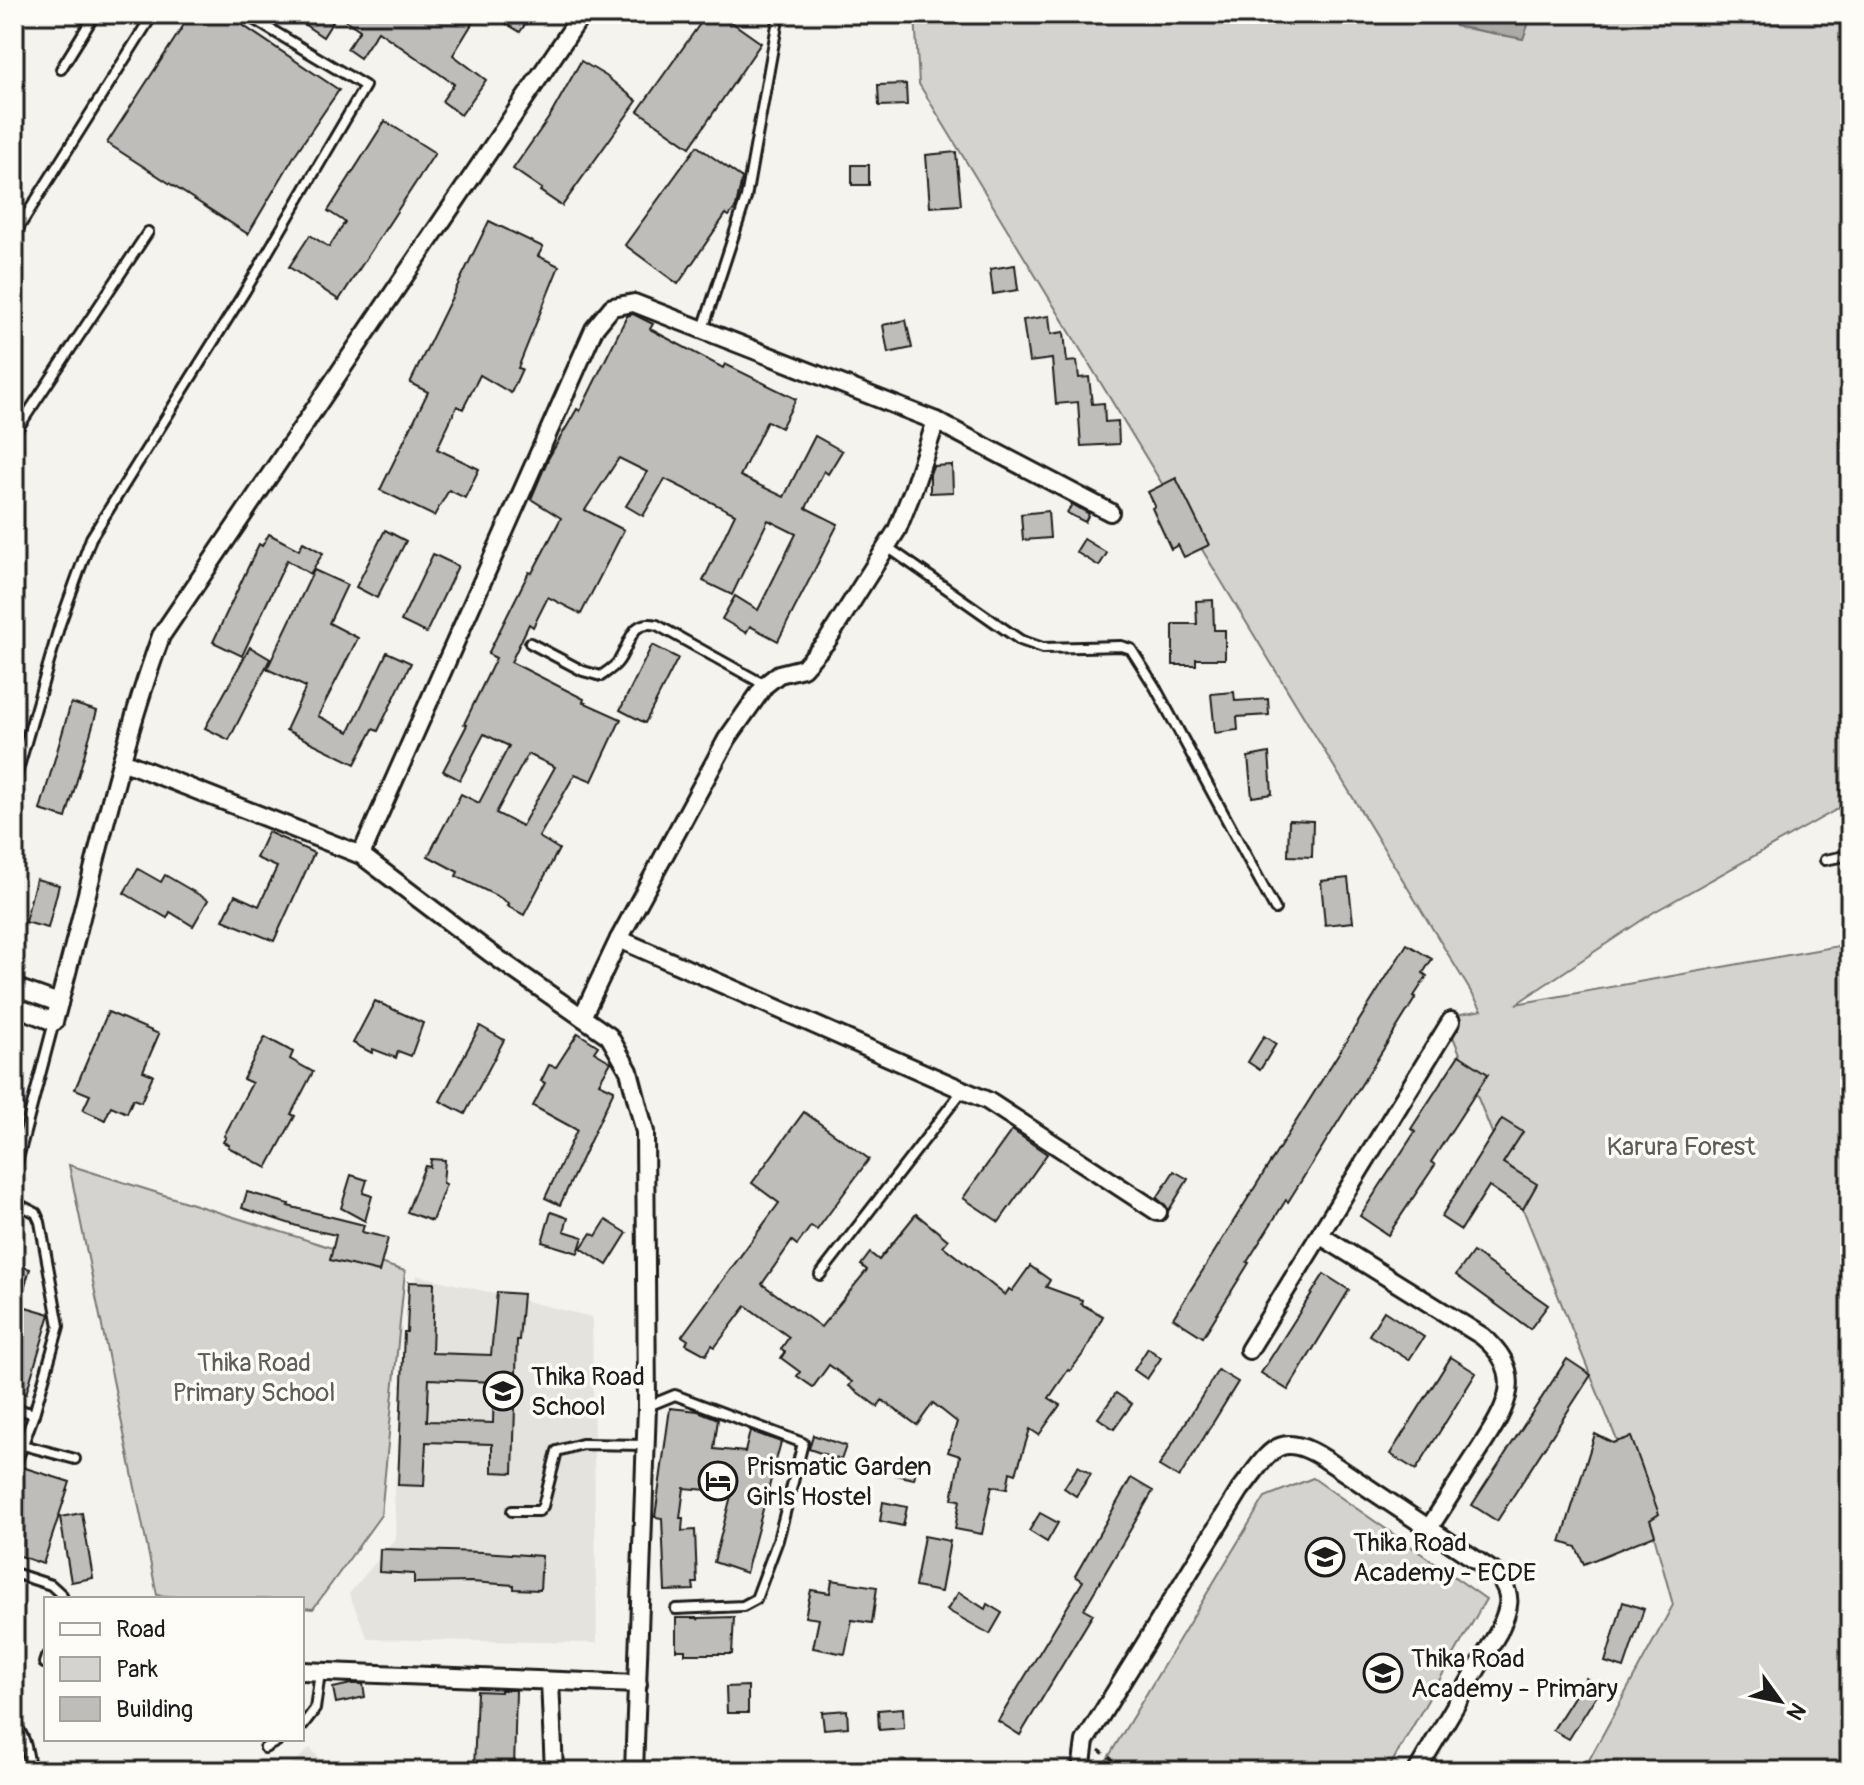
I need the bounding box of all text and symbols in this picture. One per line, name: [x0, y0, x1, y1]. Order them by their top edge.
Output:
park label: Karura Forest: [1606, 1131, 1756, 1163]
park label: Thika Road Primary School: [173, 1347, 336, 1409]
place label: Thika Road School: [531, 1361, 645, 1423]
school or university icon: Thika Road School: [482, 1370, 524, 1412]
place label: Prismatic Garden Girls Hostel: [746, 1451, 932, 1513]
hotel icon: Prismatic Garden Girls Hostel: [697, 1460, 739, 1502]
place label: Thika Road Academy - ECDE: [1353, 1527, 1536, 1589]
school or university icon: Thika Road Academy - ECDE: [1304, 1536, 1346, 1578]
legend: [44, 1597, 304, 1741]
text: Road: [116, 1615, 166, 1644]
place label: Thika Road Academy - Primary: [1411, 1643, 1618, 1705]
school or university icon: Thika Road Academy - Primary: [1362, 1652, 1404, 1694]
text: Park: [116, 1655, 158, 1684]
north arrow: [1740, 1661, 1820, 1741]
text: Building: [116, 1695, 193, 1724]
text: N: [1780, 1697, 1812, 1725]

